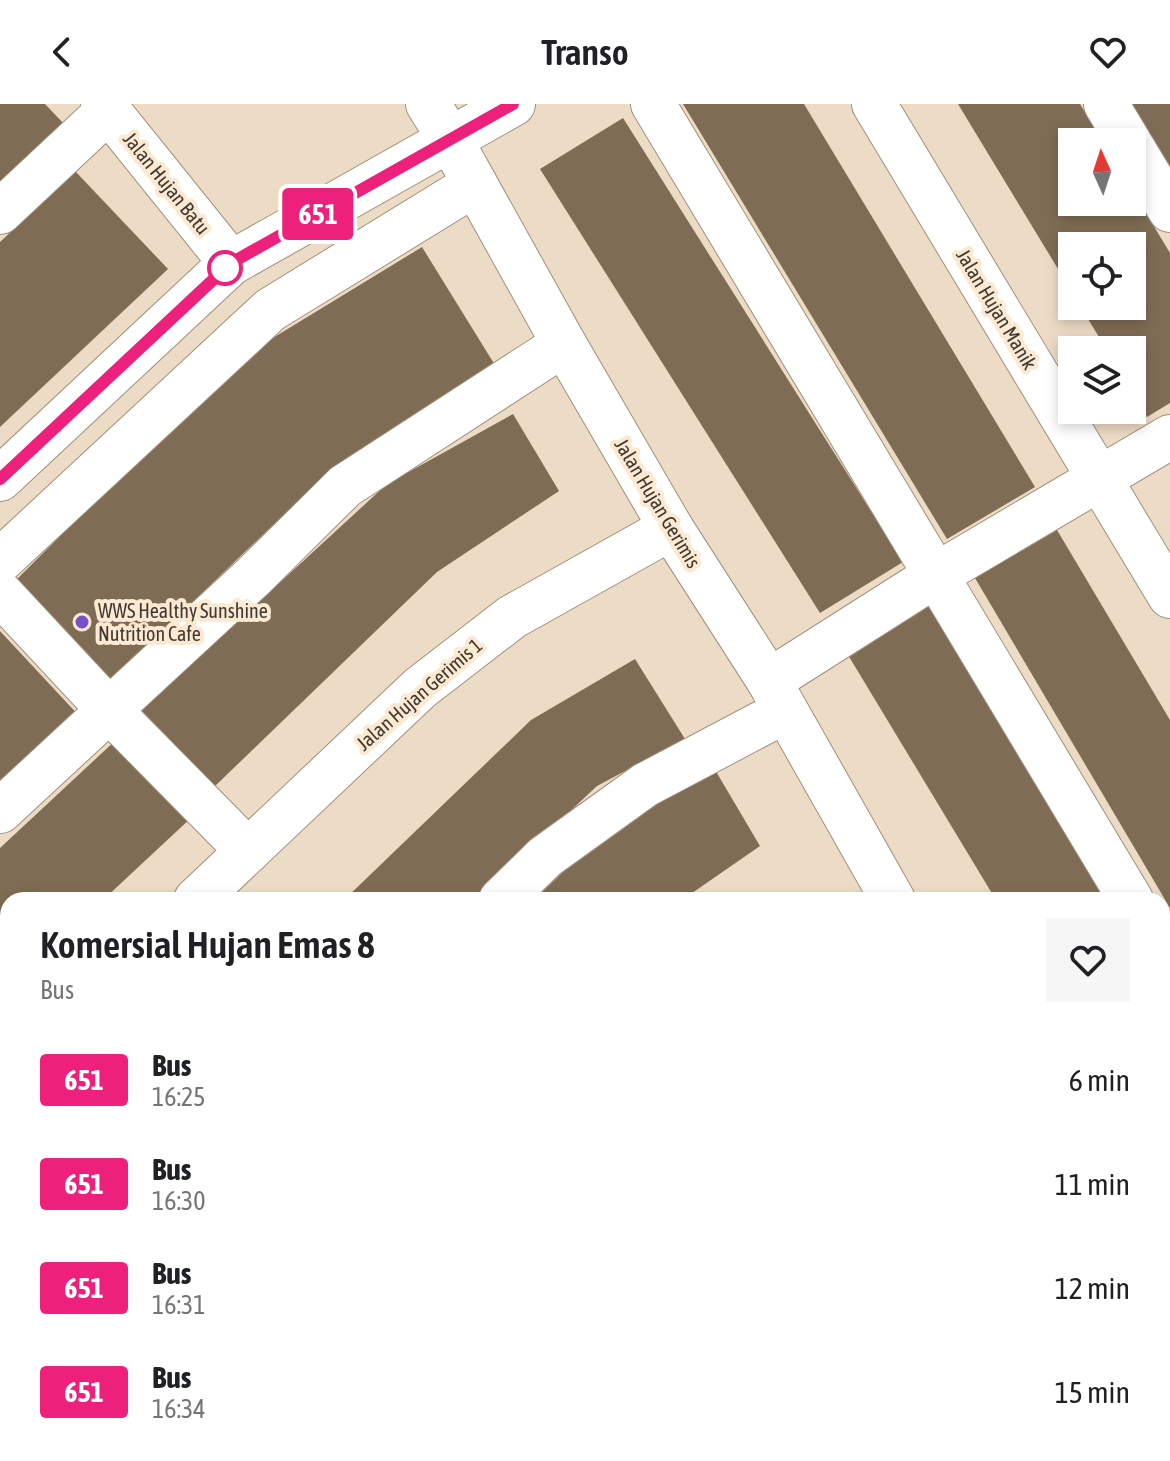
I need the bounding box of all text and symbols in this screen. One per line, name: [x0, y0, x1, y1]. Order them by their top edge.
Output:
icon: back: [40, 30, 84, 74]
icon: heart: [1086, 30, 1130, 74]
text: Transo: [541, 31, 629, 73]
street label: Jalan Hujan Batu: [119, 127, 215, 239]
north arrow: [1058, 128, 1146, 216]
map controls: [1058, 128, 1146, 424]
line badge: 651: [272, 188, 364, 240]
text: 651: [298, 198, 338, 230]
button: locate: [1058, 232, 1146, 320]
street label: Jalan Hujan Manik: [952, 245, 1042, 373]
unlabelled marker: [208, 251, 242, 285]
button: layers: [1058, 336, 1146, 424]
street label: Jalan Hujan Gerimis: [610, 434, 706, 572]
place label: WWS Healthy Sunshine Nutrition Cafe: [98, 599, 268, 645]
marker: WWS Healthy Sunshine Nutrition Cafe: [73, 613, 91, 631]
street label: Jalan Hujan Gerimis 1: [352, 633, 486, 755]
button: heart: [1046, 918, 1130, 1002]
text: Komersial Hujan Emas 8: [40, 923, 375, 966]
text: Bus: [40, 975, 74, 1005]
text: Bus: [152, 1048, 191, 1082]
text: 6 min: [1069, 1063, 1130, 1097]
text: 651: [64, 1064, 104, 1096]
text: 16:25: [152, 1082, 206, 1112]
text: Bus: [152, 1152, 191, 1186]
text: 11 min: [1055, 1167, 1130, 1201]
text: 651: [64, 1168, 104, 1200]
text: 16:30: [152, 1186, 206, 1216]
text: Bus: [152, 1256, 191, 1290]
text: 12 min: [1055, 1271, 1130, 1305]
text: 651: [64, 1272, 104, 1304]
text: 16:31: [152, 1290, 206, 1320]
text: Bus: [152, 1360, 191, 1394]
text: 15 min: [1055, 1375, 1130, 1409]
text: 651: [64, 1376, 104, 1408]
text: 16:34: [152, 1394, 206, 1424]

